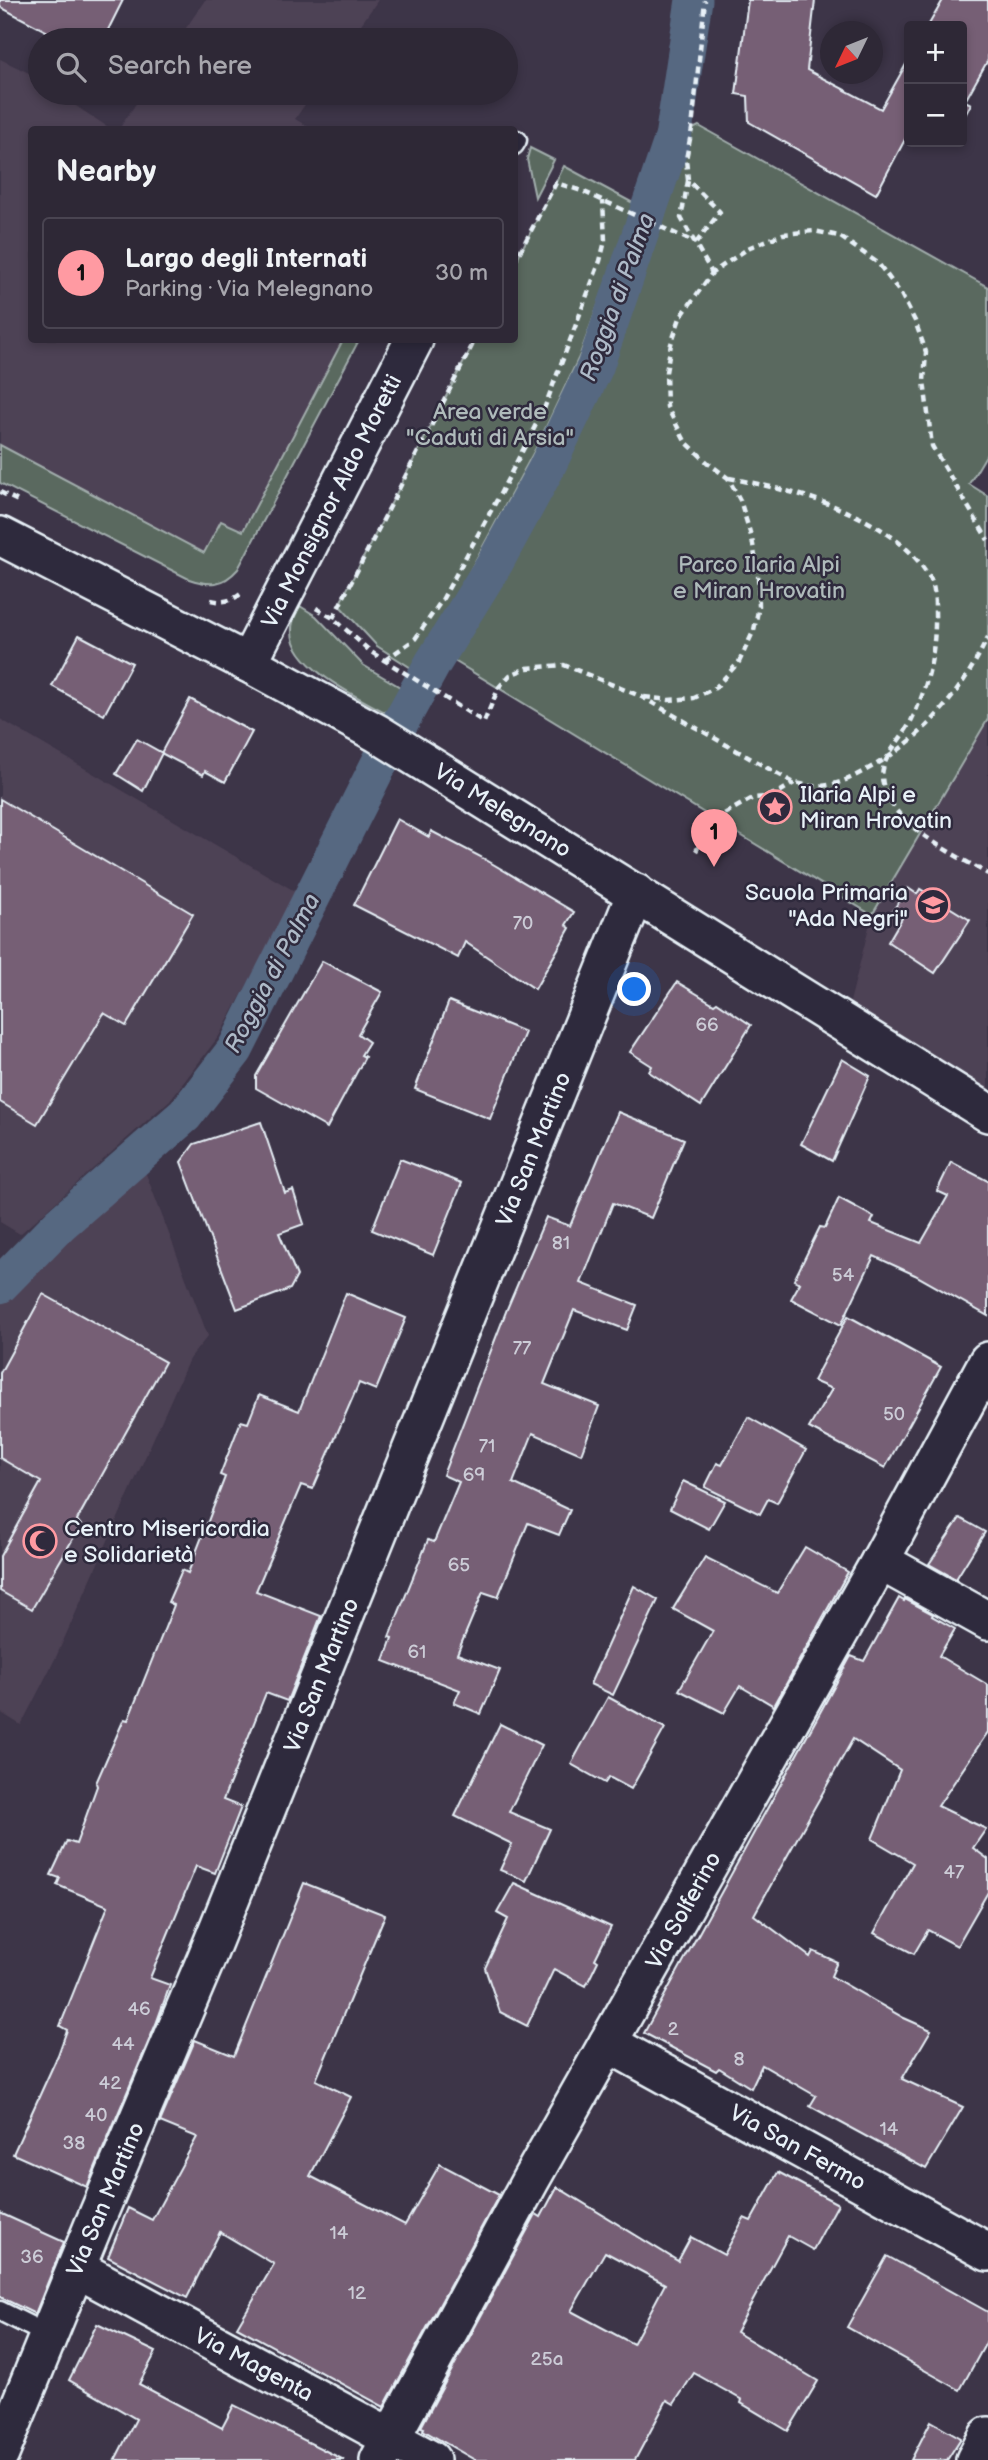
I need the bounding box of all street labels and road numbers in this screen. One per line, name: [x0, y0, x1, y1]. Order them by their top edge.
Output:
street label: Via Monsignor Aldo Moretti: [256, 370, 408, 633]
street label: Via Melegnano: [429, 758, 576, 864]
street label: Via San Martino: [490, 1068, 578, 1231]
street label: Via San Martino: [278, 1594, 366, 1757]
street label: Via Solferino: [640, 1847, 728, 1974]
street label: Via San Fermo: [724, 2099, 871, 2197]
street label: Via San Martino: [61, 2118, 151, 2281]
street label: Via Magenta: [189, 2322, 318, 2408]

